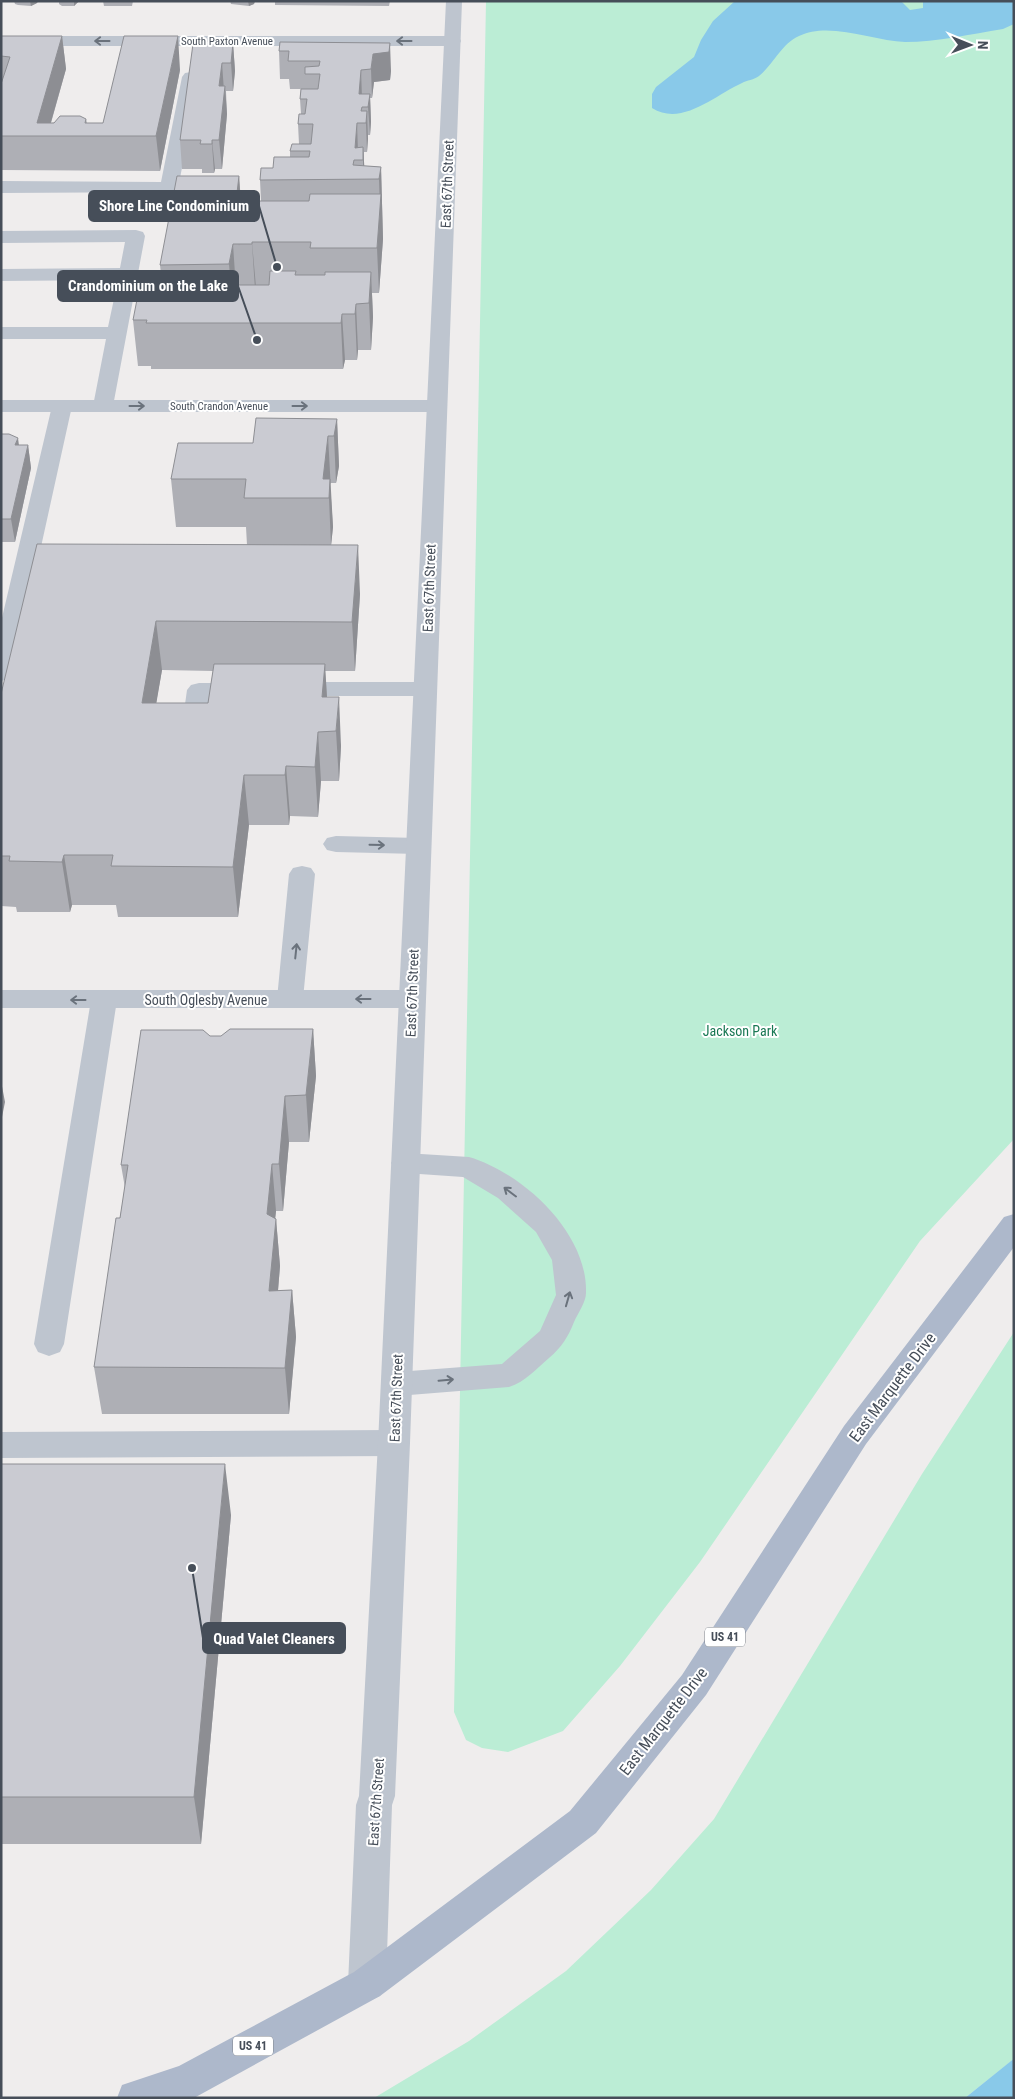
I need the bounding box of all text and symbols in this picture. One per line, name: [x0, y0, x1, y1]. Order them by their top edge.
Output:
north arrow: [945, 20, 995, 70]
street label: South Paxton Avenue: [181, 35, 273, 48]
one-way arrow: [94, 36, 110, 46]
one-way arrow: [396, 36, 412, 46]
text: N: [975, 41, 991, 50]
street label: East 67th Street: [437, 140, 457, 228]
callout: Shore Line Condominium: [89, 191, 259, 221]
text: Shore Line Condominium: [99, 197, 249, 215]
callout: Crandominium on the Lake: [58, 271, 238, 301]
text: Crandominium on the Lake: [68, 277, 228, 295]
street label: South Crandon Avenue: [170, 400, 268, 413]
one-way arrow: [129, 401, 145, 411]
one-way arrow: [292, 401, 308, 411]
street label: East 67th Street: [419, 544, 439, 632]
one-way arrow: [368, 840, 385, 850]
one-way arrow: [291, 943, 300, 959]
street label: East 67th Street: [402, 949, 422, 1037]
street label: South Oglesby Avenue: [145, 992, 268, 1008]
one-way arrow: [355, 994, 372, 1004]
one-way arrow: [70, 995, 86, 1005]
park label: Jackson Park: [703, 1023, 778, 1039]
one-way arrow: [504, 1187, 517, 1198]
one-way arrow: [564, 1291, 573, 1307]
street label: East Marquette Drive: [845, 1329, 940, 1446]
street label: East 67th Street: [386, 1354, 406, 1442]
one-way arrow: [437, 1375, 453, 1384]
callout: Quad Valet Cleaners: [203, 1623, 345, 1653]
road number: US 41: [705, 1628, 745, 1646]
text: Quad Valet Cleaners: [213, 1630, 335, 1648]
street label: East Marquette Drive: [615, 1664, 711, 1779]
street label: East 67th Street: [365, 1757, 387, 1847]
road number: US 41: [233, 2036, 273, 2056]

